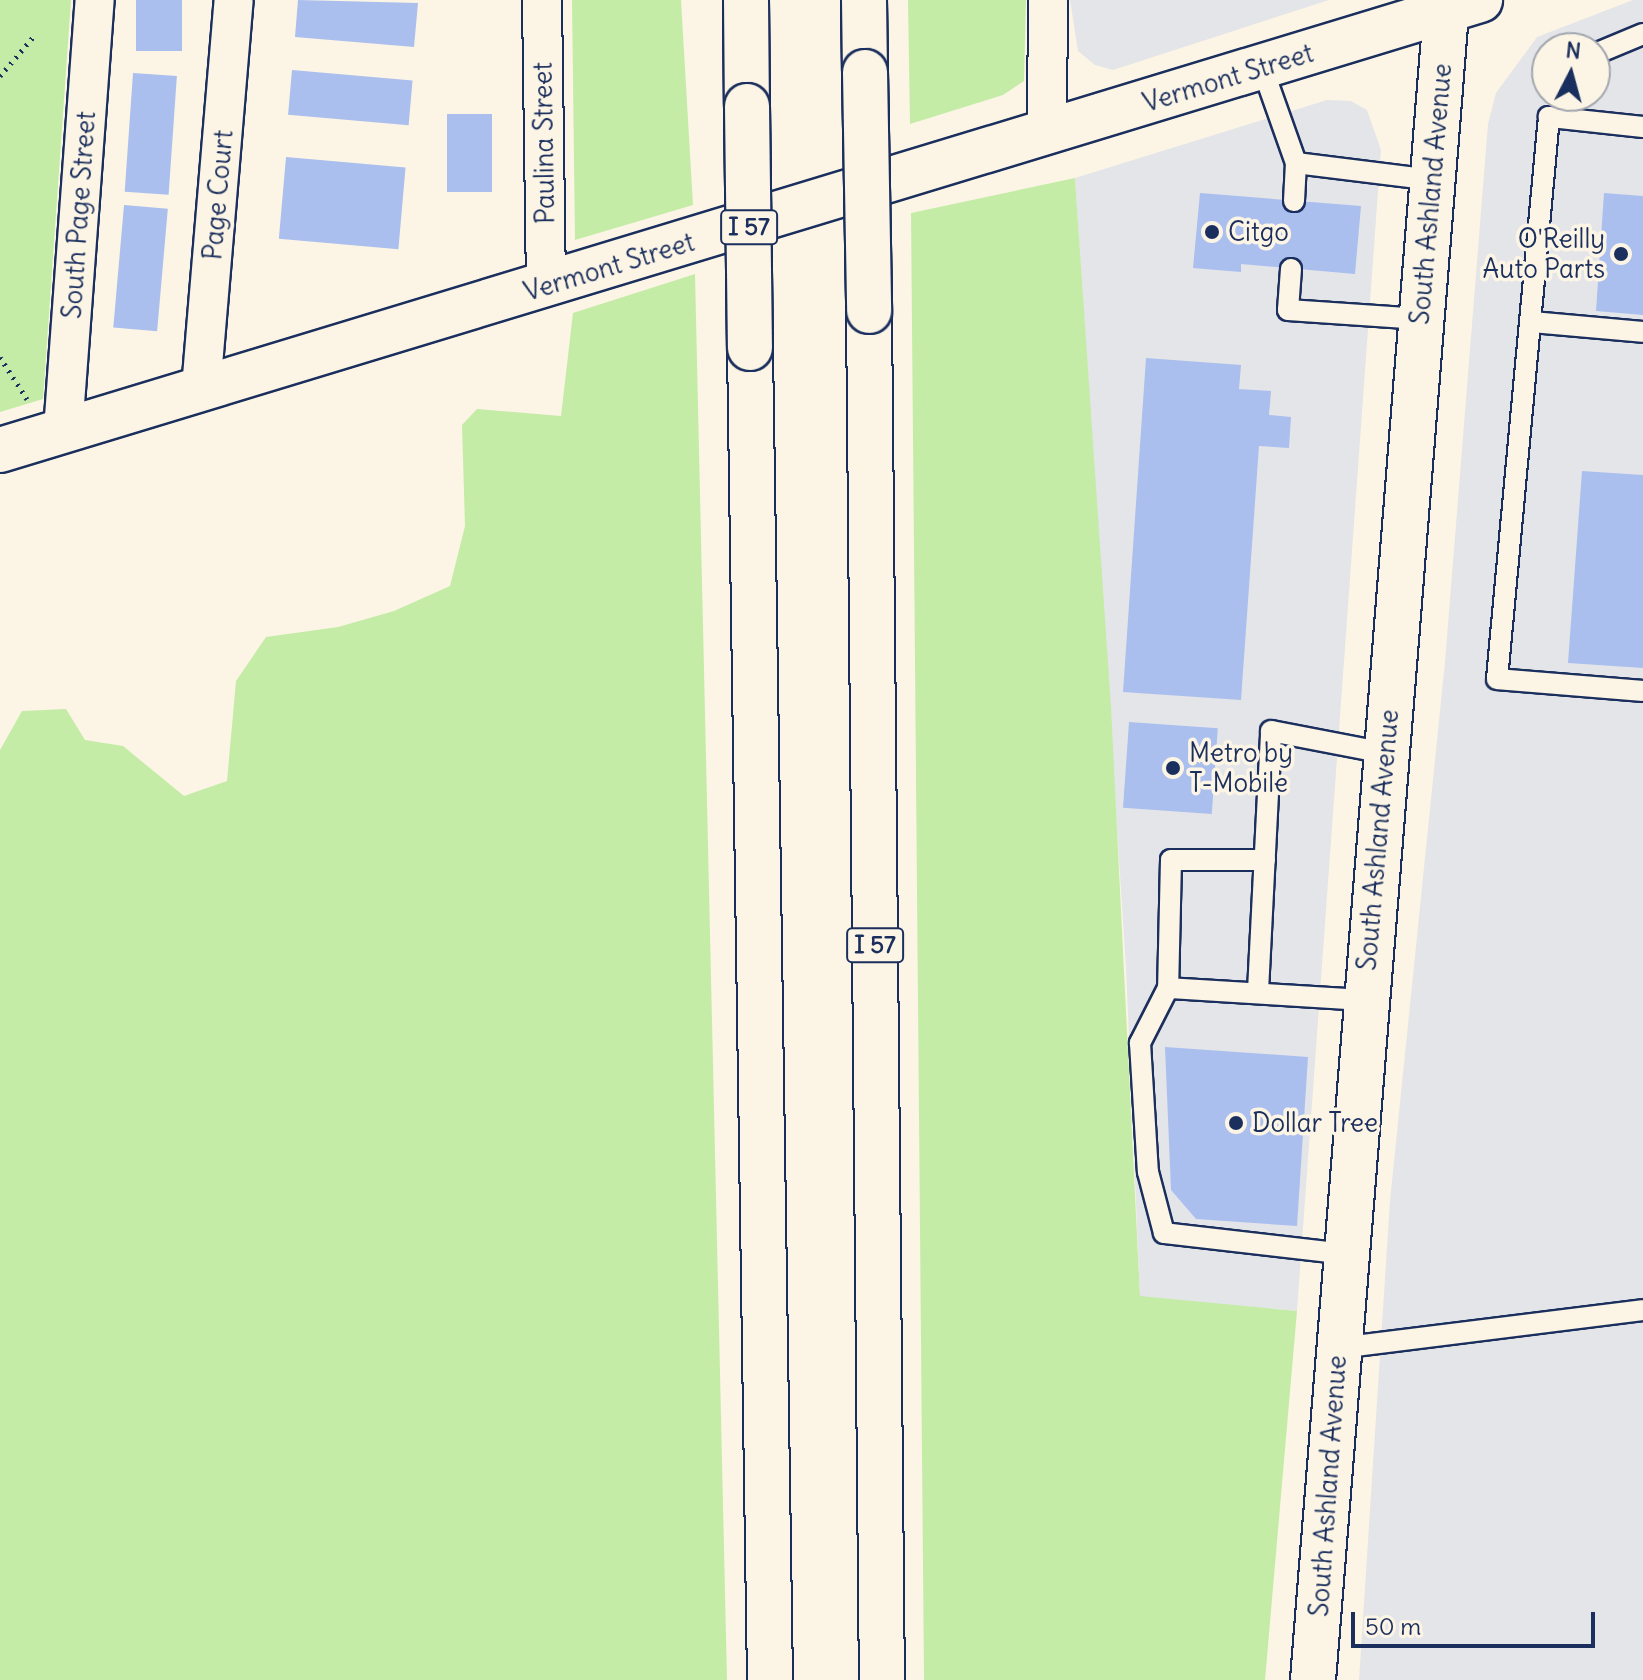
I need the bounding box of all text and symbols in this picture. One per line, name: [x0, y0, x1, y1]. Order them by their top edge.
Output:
north arrow: [1531, 32, 1611, 112]
text: N: [1564, 35, 1582, 65]
street label: Vermont Street: [1139, 37, 1317, 119]
street label: Paulina Street: [527, 62, 561, 224]
street label: South Ashland Avenue: [1404, 62, 1458, 326]
street label: South Page Street: [56, 110, 102, 320]
street label: Page Court: [197, 129, 239, 261]
road number: I 57: [719, 207, 779, 247]
place label: Citgo: [1228, 216, 1289, 248]
marker: Citgo: [1203, 223, 1221, 241]
place label: O'Reilly Auto Parts: [1483, 223, 1605, 284]
street label: Vermont Street: [520, 226, 698, 308]
marker: O'Reilly Auto Parts: [1612, 245, 1630, 263]
street label: South Ashland Avenue: [1351, 708, 1405, 972]
place label: Metro by T-Mobile: [1189, 737, 1293, 798]
marker: Metro by T-Mobile: [1164, 759, 1182, 777]
road number: I 57: [845, 925, 905, 965]
place label: Dollar Tree: [1252, 1107, 1378, 1139]
marker: Dollar Tree: [1227, 1114, 1245, 1132]
street label: South Ashland Avenue: [1303, 1354, 1353, 1618]
scale bar: [1355, 1596, 1599, 1646]
text: 50 m: [1365, 1611, 1421, 1641]

